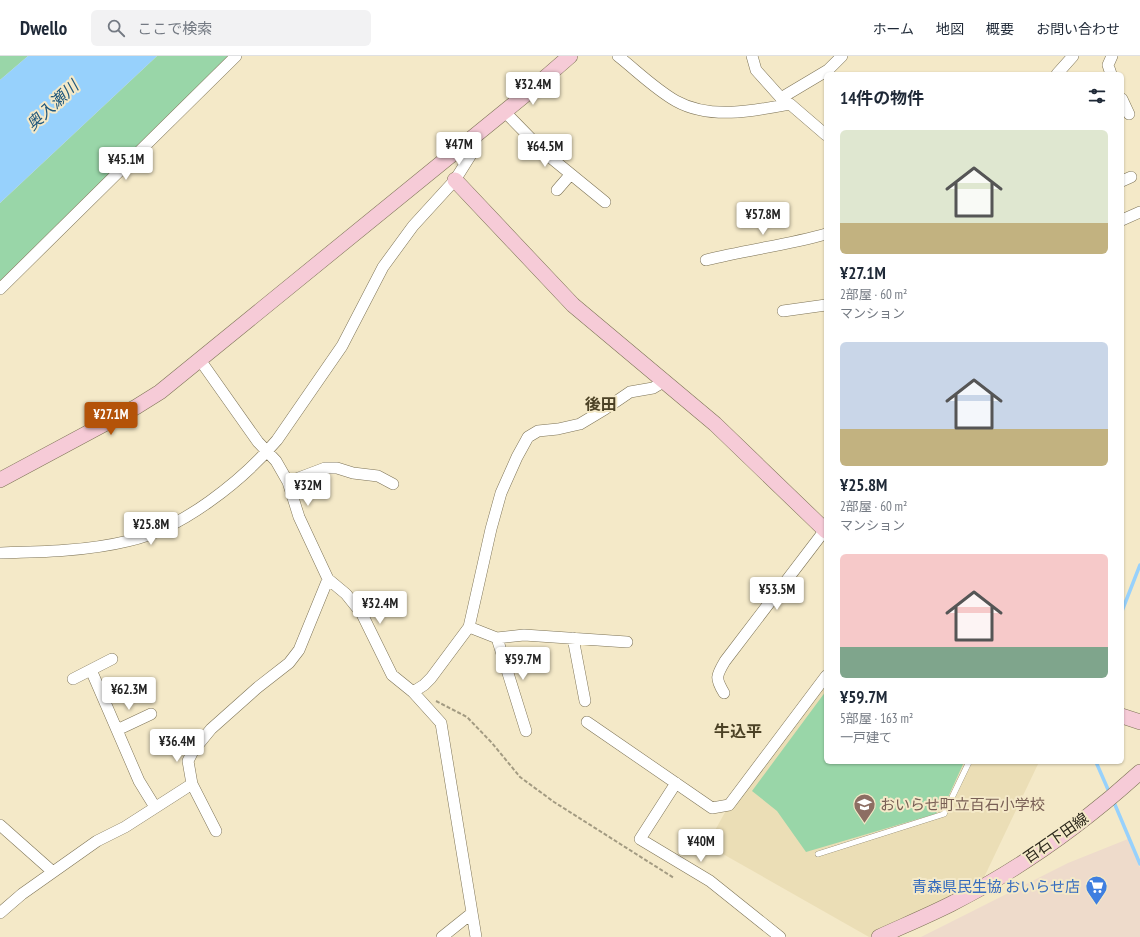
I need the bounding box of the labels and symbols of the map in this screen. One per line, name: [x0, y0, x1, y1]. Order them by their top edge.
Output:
pin: ¥32.4M: [500, 72, 566, 106]
water label: 奥入瀬川: [22, 75, 84, 134]
pin: ¥47M: [435, 132, 483, 166]
pin: ¥64.5M: [512, 134, 578, 168]
pin: ¥45.1M: [93, 147, 159, 181]
pin: ¥57.8M: [730, 202, 796, 236]
district label: 後田: [585, 394, 617, 414]
pin: ¥27.1M: [78, 402, 144, 436]
pin: ¥32M: [284, 473, 332, 507]
pin: ¥25.8M: [118, 512, 184, 546]
pin: ¥53.5M: [744, 577, 810, 611]
pin: ¥32.4M: [347, 591, 413, 625]
pin: ¥59.7M: [490, 647, 556, 681]
pin: ¥62.3M: [96, 677, 162, 711]
district label: 牛込平: [714, 721, 762, 741]
pin: ¥36.4M: [144, 729, 210, 763]
school or university icon: おいらせ町立百石小学校: [851, 792, 877, 825]
place label: おいらせ町立百石小学校: [880, 795, 1045, 814]
street label: 百石下田線: [1020, 808, 1092, 867]
pin: ¥40M: [677, 829, 725, 863]
supermarket icon: 青森県民生協 おいらせ店: [1083, 874, 1109, 907]
place label: 青森県民生協 おいらせ店: [912, 877, 1080, 896]

